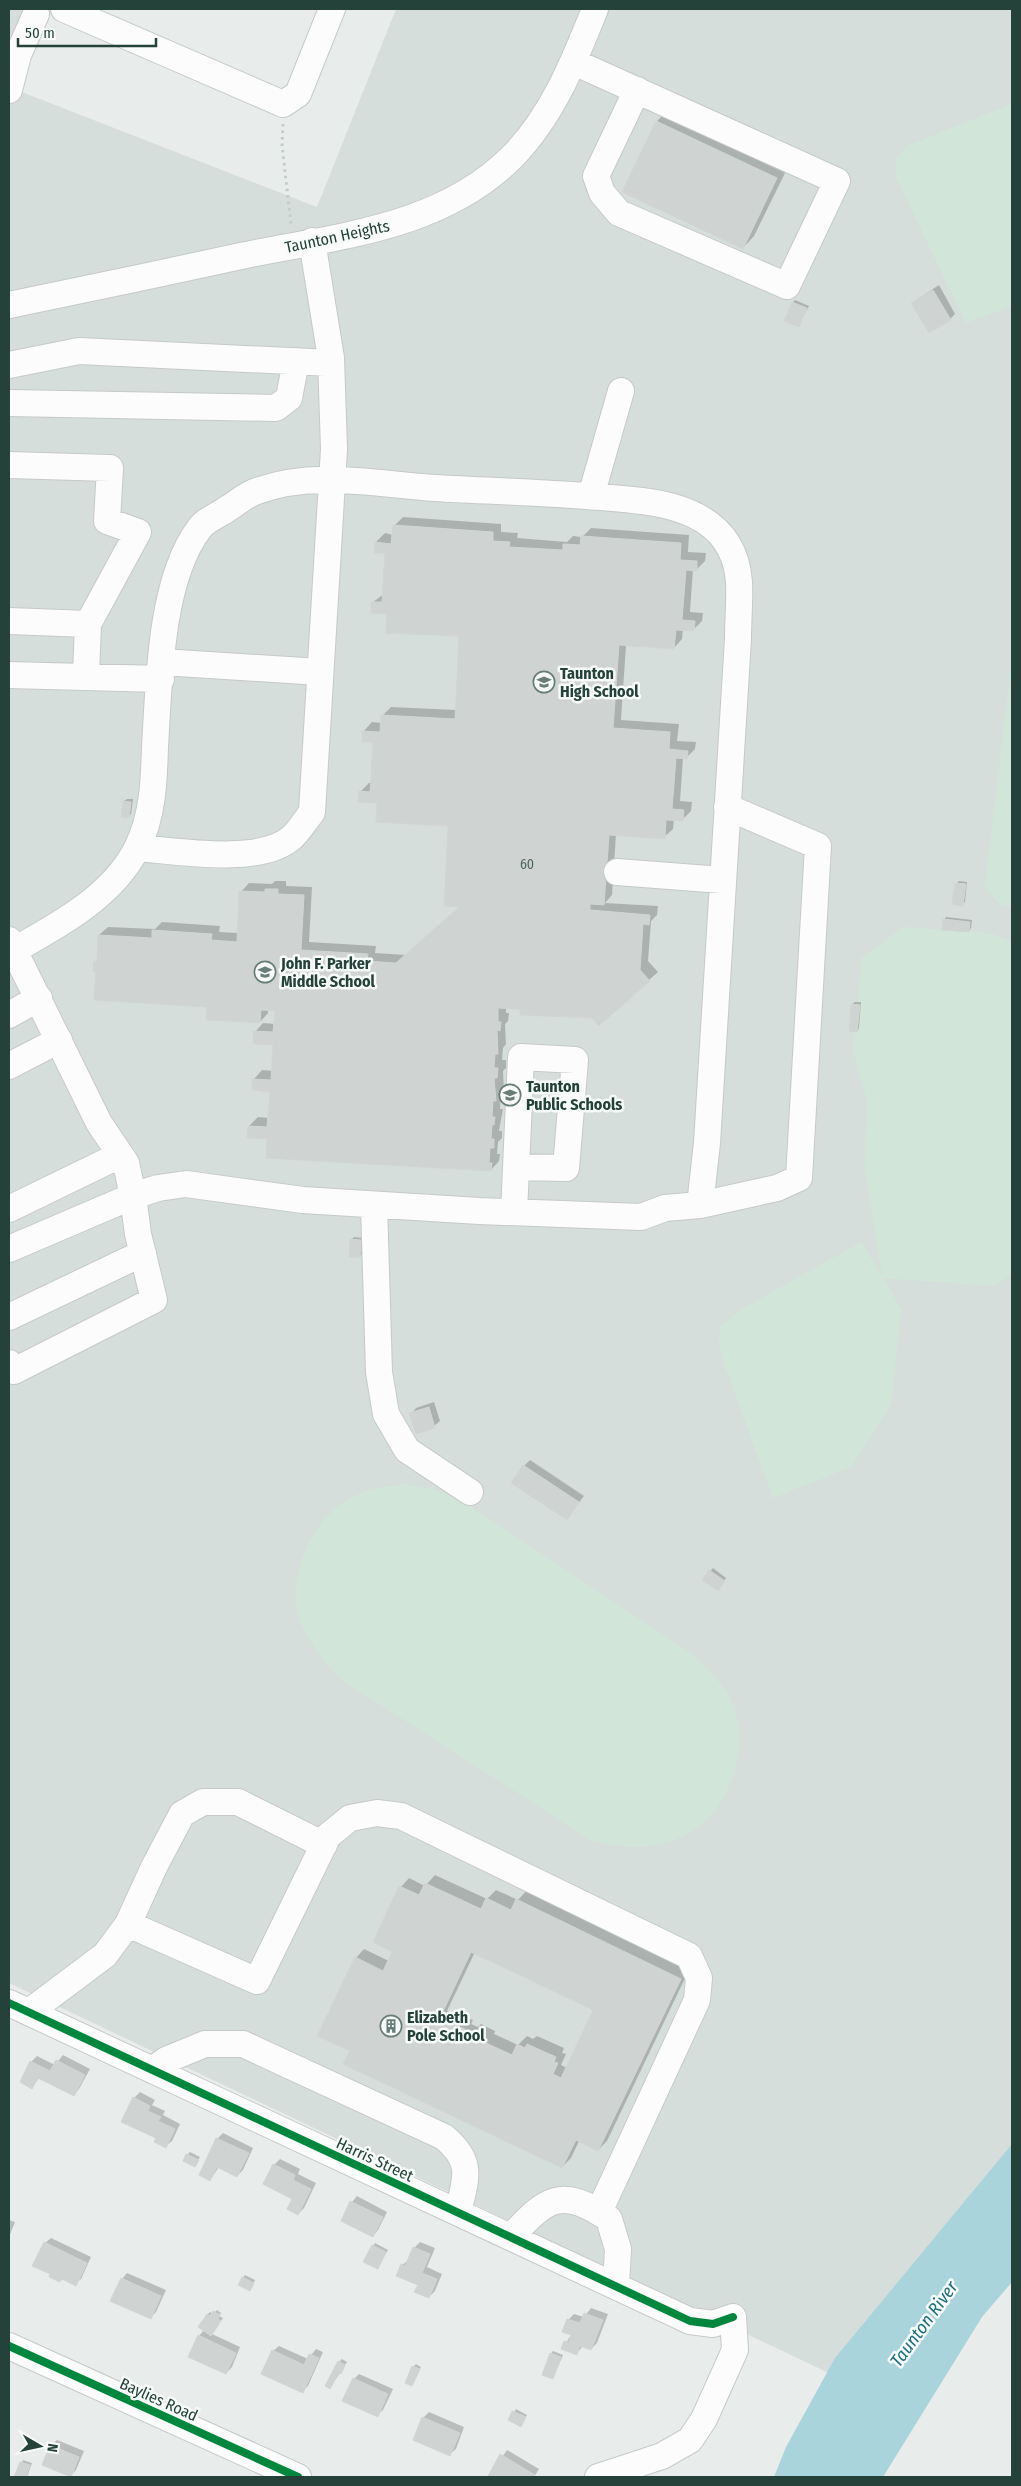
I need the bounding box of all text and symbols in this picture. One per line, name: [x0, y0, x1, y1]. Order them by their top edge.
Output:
scale bar: [18, 15, 155, 47]
text: 50 m: [25, 24, 55, 42]
street label: Taunton Heights: [283, 216, 391, 257]
place label: Taunton High School: [560, 664, 639, 701]
school or university icon: Taunton High School: [532, 670, 556, 694]
house number: 60: [520, 856, 534, 873]
place label: John F. Parker Middle School: [280, 954, 376, 991]
school or university icon: John F. Parker Middle School: [253, 960, 277, 984]
place label: Taunton Public Schools: [526, 1077, 622, 1114]
school or university icon: Taunton Public Schools: [498, 1083, 522, 1107]
place label: Elizabeth Pole School: [407, 2008, 485, 2045]
building icon: Elizabeth Pole School: [379, 2014, 403, 2038]
street label: Harris Street: [333, 2133, 417, 2186]
water label: Taunton River: [885, 2276, 963, 2371]
street label: Baylies Road: [117, 2374, 201, 2425]
north arrow: [15, 2421, 65, 2471]
text: N: [43, 2442, 61, 2453]

